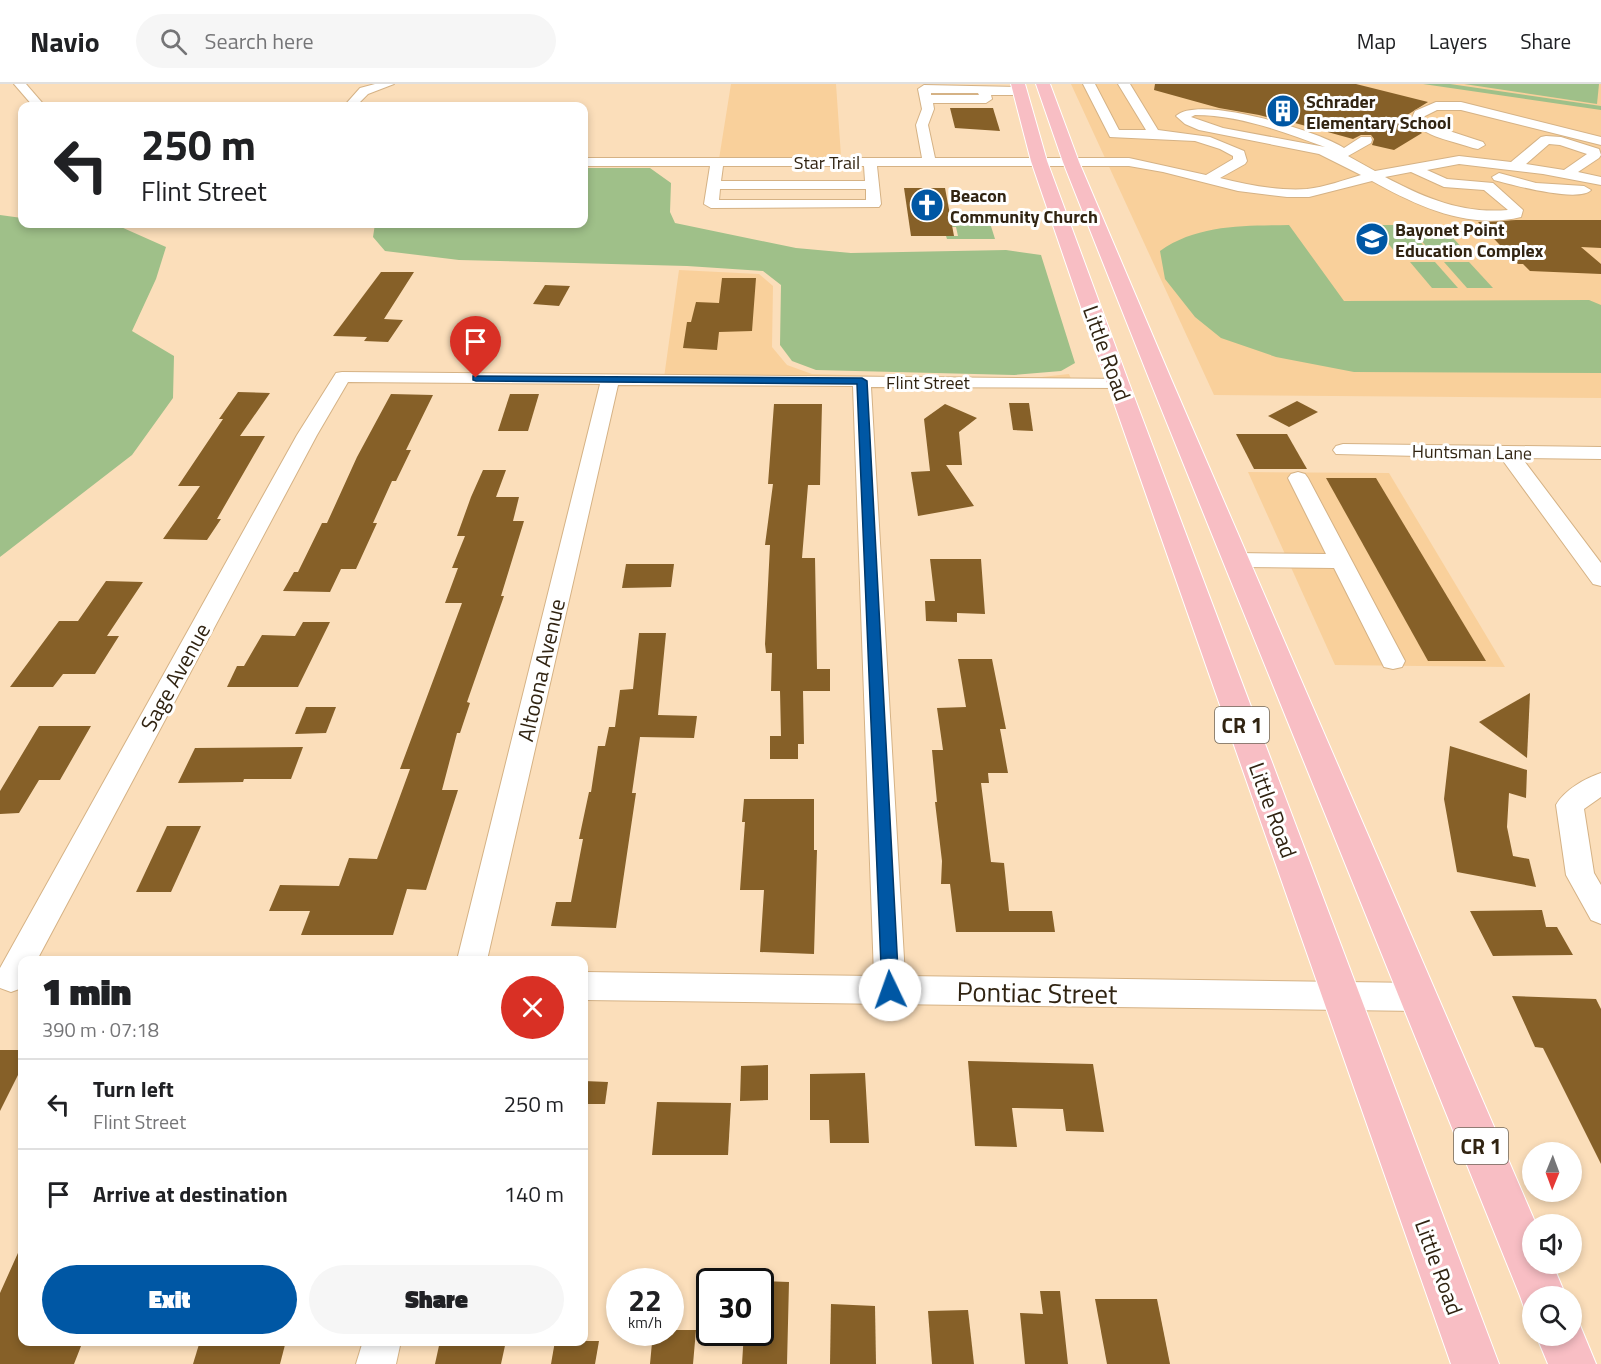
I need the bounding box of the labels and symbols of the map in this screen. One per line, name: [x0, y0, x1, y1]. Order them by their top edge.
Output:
place label: Schrader Elementary School: [1306, 88, 1451, 136]
building icon: Schrader Elementary School: [1265, 93, 1301, 129]
street label: Star Trail: [794, 149, 860, 176]
place label: Beacon Community Church: [950, 182, 1098, 230]
church icon: Beacon Community Church: [909, 187, 945, 223]
place label: Bayonet Point Education Complex: [1395, 216, 1544, 264]
school or university icon: Bayonet Point Education Complex: [1354, 221, 1390, 257]
street label: Little Road: [1074, 300, 1140, 406]
pin: [450, 316, 501, 378]
street label: Flint Street: [886, 369, 971, 396]
street label: Huntsman Lane: [1412, 437, 1532, 467]
street label: Altoona Avenue: [508, 595, 574, 745]
street label: Sage Avenue: [131, 617, 219, 737]
road number: CR 1: [1215, 707, 1269, 743]
street label: Little Road: [1240, 757, 1306, 863]
position arrow: [858, 958, 922, 1022]
street label: Pontiac Street: [956, 970, 1118, 1014]
road number: CR 1: [1454, 1128, 1508, 1164]
north arrow: [1522, 1142, 1582, 1202]
street label: Little Road: [1406, 1214, 1472, 1320]
speed limit sign: 30: [696, 1268, 774, 1346]

